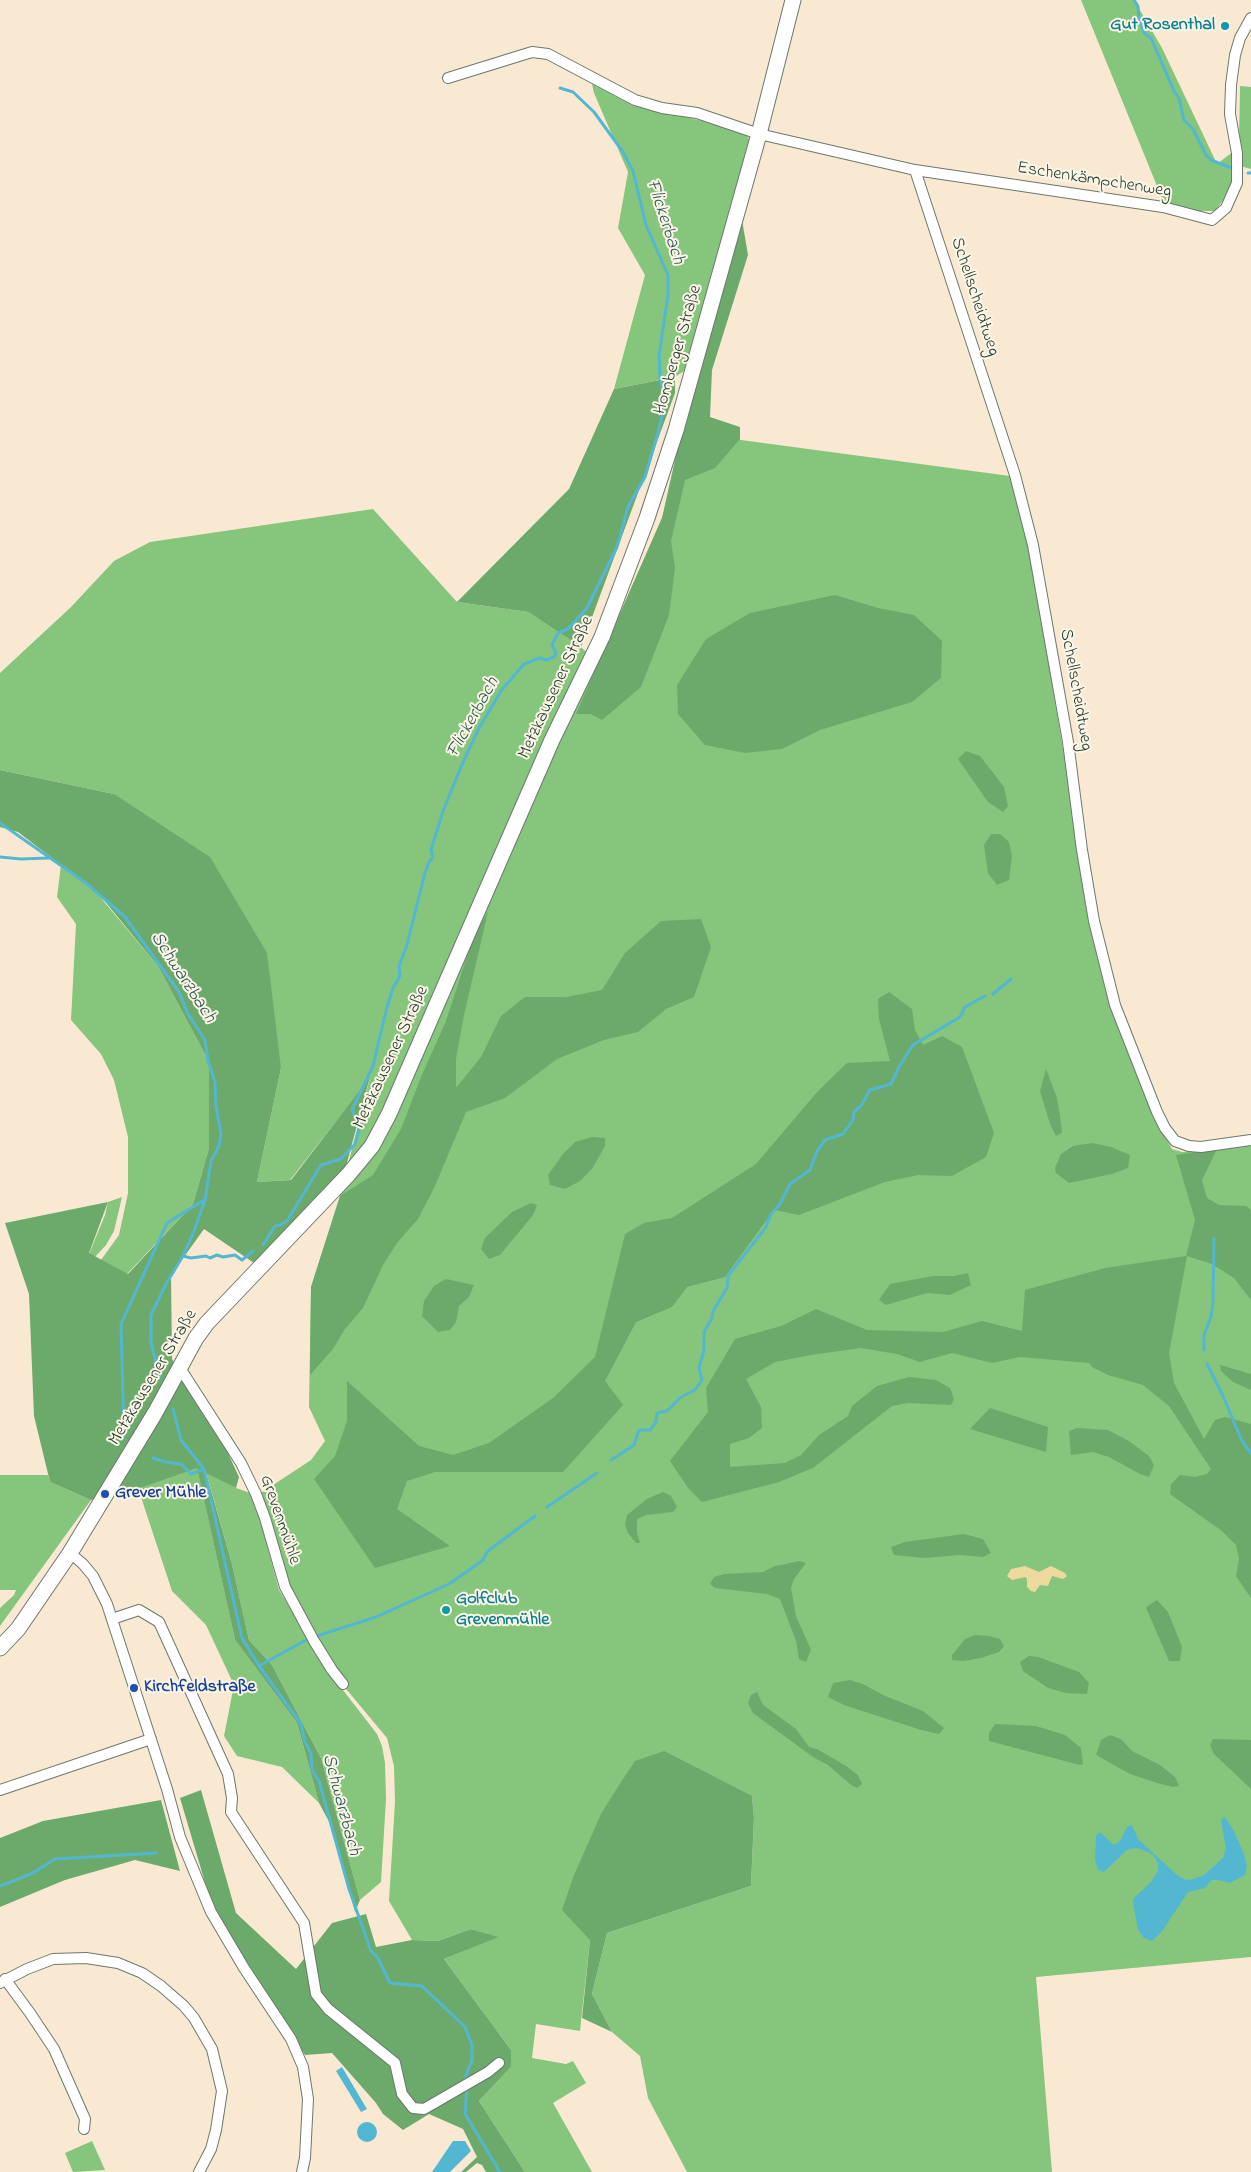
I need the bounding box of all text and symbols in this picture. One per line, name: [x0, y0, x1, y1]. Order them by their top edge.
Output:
place label: Gut Rosenthal: [1110, 15, 1215, 37]
marker: Gut Rosenthal: [1219, 20, 1231, 32]
street label: Eschenkämpchenweg: [1015, 158, 1173, 204]
water label: Flickerbach: [640, 177, 688, 267]
street label: Schellscheidtweg: [945, 235, 1003, 359]
street label: Homberger Straße: [650, 283, 708, 417]
street label: Metzkausener Straße: [514, 613, 600, 763]
street label: Schellscheidtweg: [1054, 627, 1096, 753]
water label: Flickerbach: [443, 674, 505, 762]
water label: Schwarzbach: [144, 928, 220, 1028]
street label: Metzkausener Straße: [349, 983, 435, 1133]
street label: Metzkausener Straße: [105, 1306, 203, 1450]
street label: Grevenmühle: [254, 1472, 304, 1568]
place label: Grever Mühle: [115, 1483, 206, 1505]
marker: Grever Mühle: [99, 1488, 111, 1500]
place label: Golfclub Grevenmühle: [456, 1589, 549, 1632]
marker: Golfclub Grevenmühle: [440, 1604, 452, 1616]
place label: Kirchfeldstraße: [144, 1677, 256, 1699]
marker: Kirchfeldstraße: [128, 1682, 140, 1694]
water label: Schwarzbach: [316, 1752, 364, 1858]

